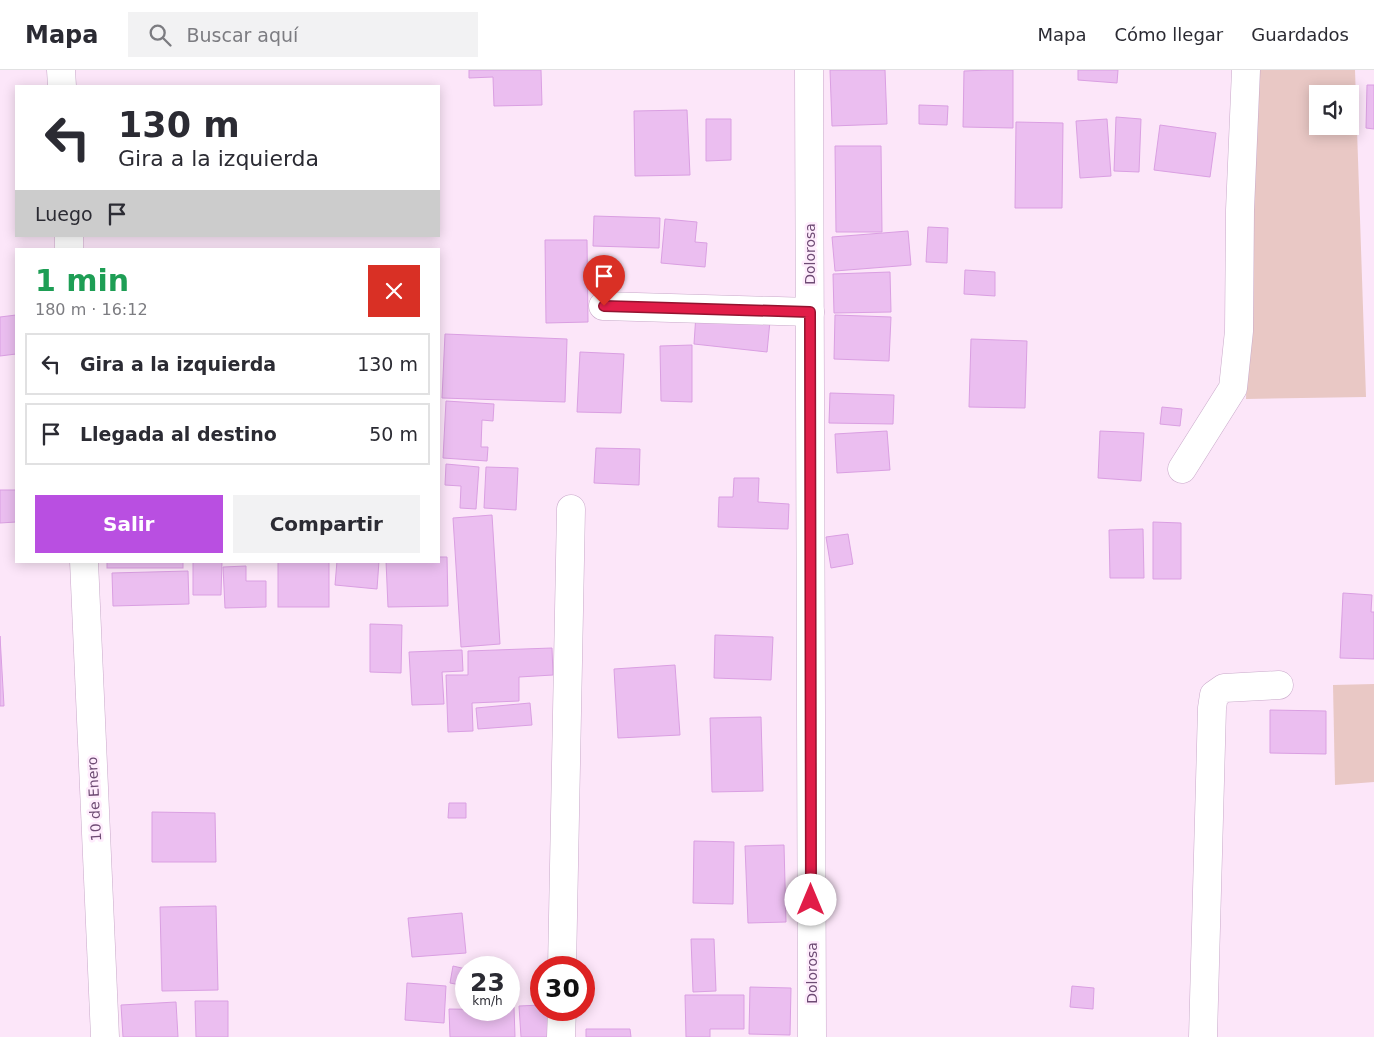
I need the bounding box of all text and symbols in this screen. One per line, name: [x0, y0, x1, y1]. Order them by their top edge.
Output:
search box: [128, 12, 478, 57]
text: Mapa: [25, 21, 98, 49]
icon: search: [146, 21, 174, 49]
text: Buscar aquí: [186, 24, 298, 46]
text: Mapa: [1037, 24, 1086, 45]
text: Cómo llegar: [1114, 24, 1223, 45]
text: Guardados: [1251, 24, 1349, 45]
map controls: [1309, 85, 1359, 135]
button: sound: [1309, 85, 1359, 135]
icon: left: [35, 105, 100, 170]
text: 130 m: [118, 105, 240, 145]
text: Gira a la izquierda: [118, 146, 319, 171]
icon: arrive: [103, 200, 131, 228]
text: Luego: [35, 203, 93, 225]
street label: Dolorosa: [802, 223, 818, 285]
pin: [583, 255, 625, 306]
icon: arrive: [590, 262, 618, 290]
text: 1 min: [35, 263, 129, 298]
button: close: [368, 265, 420, 317]
text: 180 m · 16:12: [35, 300, 148, 319]
icon: left: [37, 350, 65, 378]
text: Gira a la izquierda: [80, 353, 276, 375]
text: 130 m: [357, 353, 418, 375]
icon: arrive: [37, 420, 65, 448]
text: Llegada al destino: [80, 423, 277, 445]
text: 50 m: [369, 423, 418, 445]
button: Salir: [35, 495, 223, 553]
button: Compartir: [233, 495, 420, 553]
street label: 10 de Enero: [84, 756, 104, 842]
position arrow: [784, 873, 836, 925]
street label: Dolorosa: [804, 942, 820, 1004]
speed limit sign: 30: [530, 956, 595, 1021]
text: 23: [470, 968, 505, 997]
text: km/h: [472, 994, 503, 1008]

